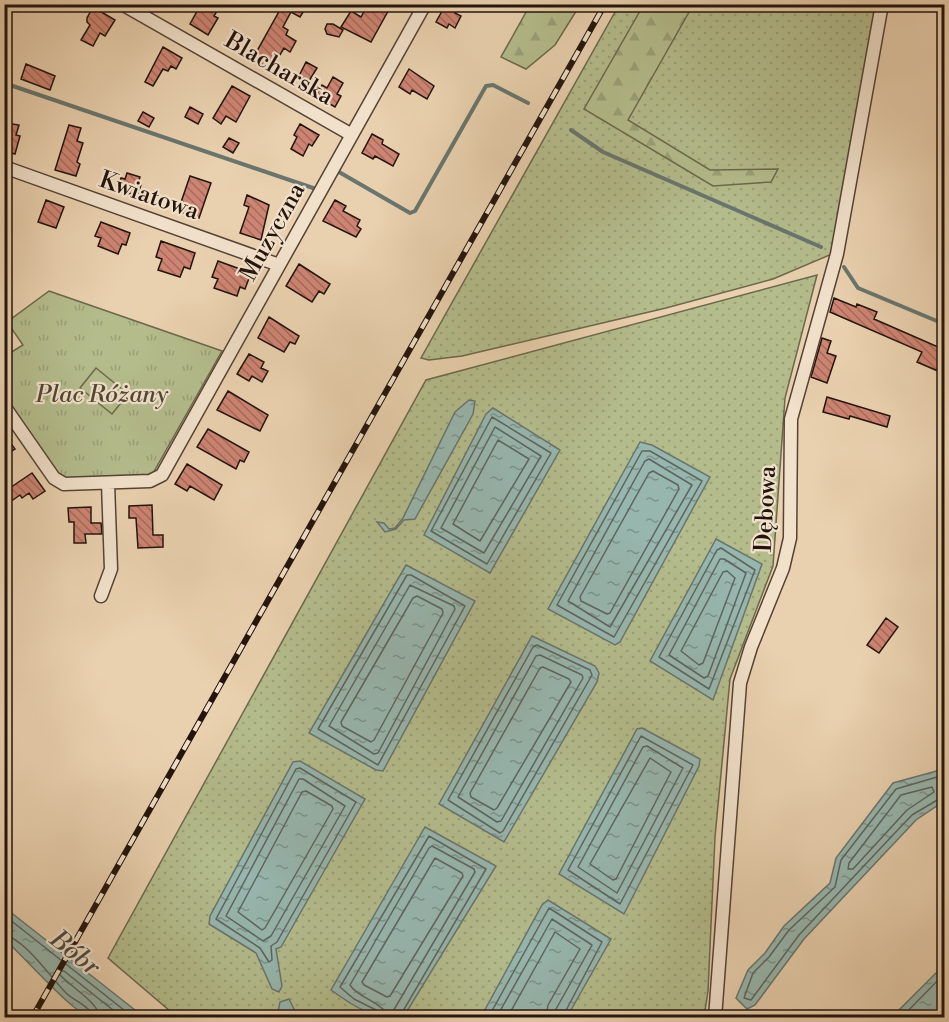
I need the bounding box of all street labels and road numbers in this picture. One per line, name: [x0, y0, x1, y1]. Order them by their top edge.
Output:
street label: Blacharska: [218, 25, 340, 113]
street label: Kwiatowa: [95, 165, 204, 227]
street label: Muzyczna: [234, 177, 313, 286]
street label: Dębowa: [749, 464, 783, 553]

